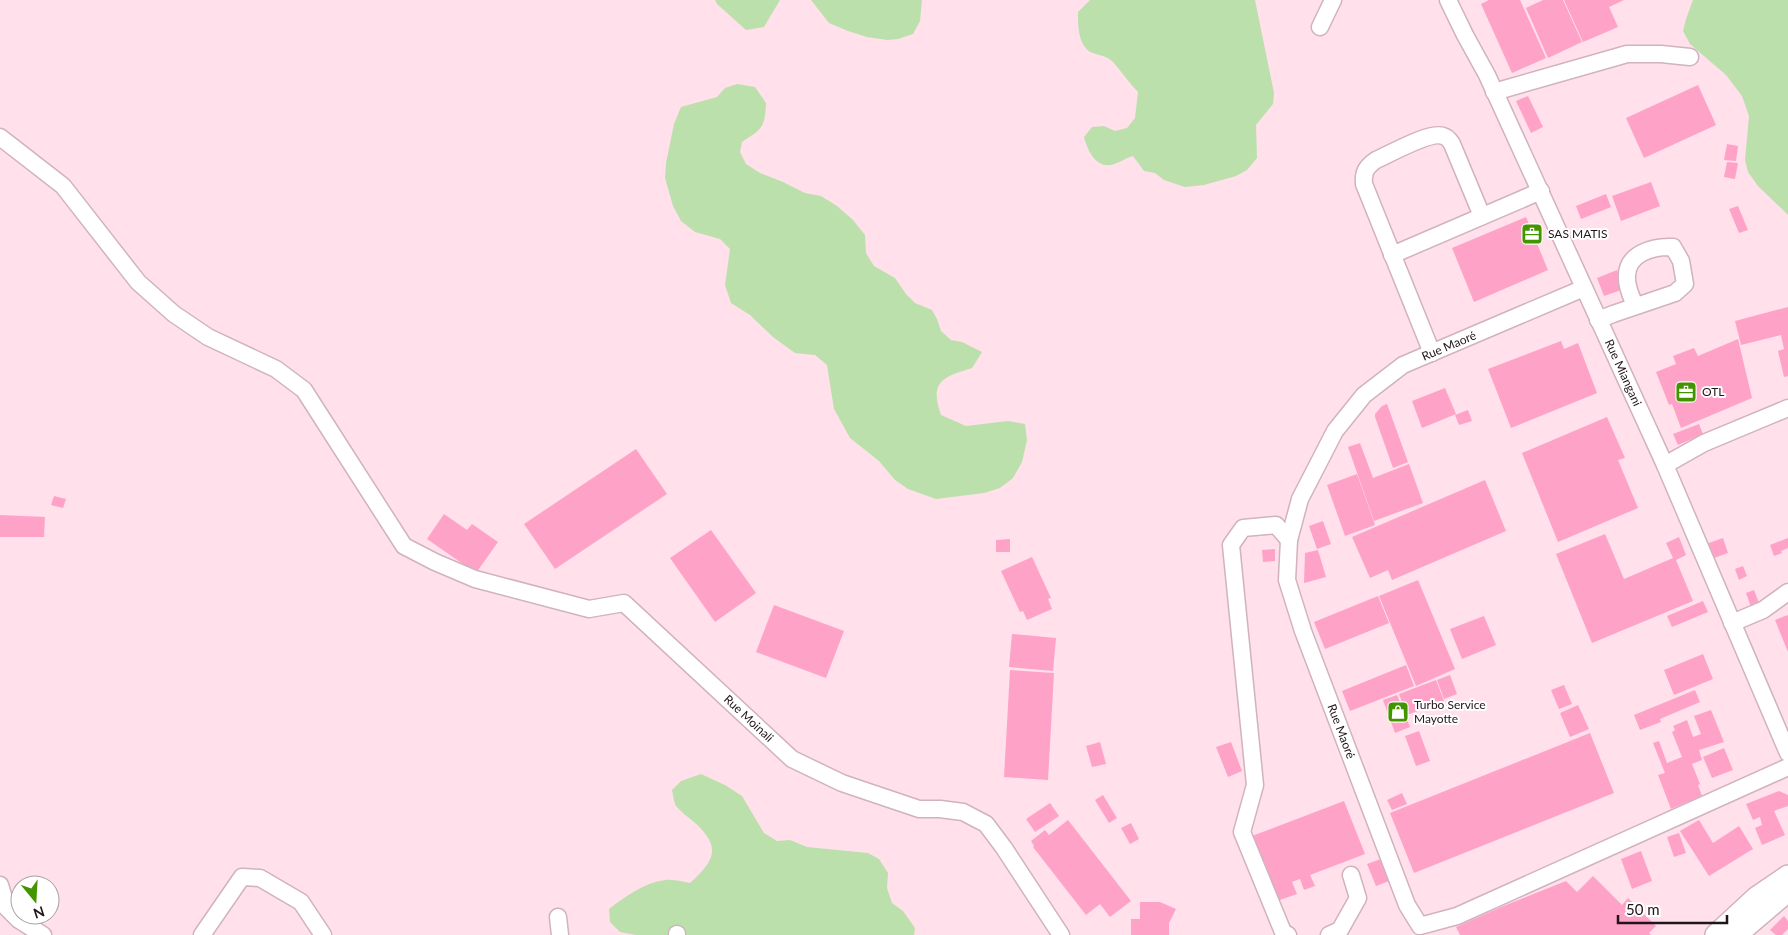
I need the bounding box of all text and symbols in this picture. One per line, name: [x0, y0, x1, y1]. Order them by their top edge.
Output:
office icon: SAS MATIS: [1520, 222, 1544, 246]
place label: SAS MATIS: [1548, 226, 1607, 241]
street label: Rue Maoré: [1419, 327, 1478, 364]
street label: Rue Miangani: [1602, 337, 1645, 409]
office icon: OTL: [1674, 380, 1698, 404]
place label: OTL: [1702, 384, 1724, 399]
street label: Rue Moinali: [721, 692, 777, 745]
place label: Turbo Service Mayotte: [1414, 697, 1486, 726]
shop icon: Turbo Service Mayotte: [1386, 700, 1410, 724]
street label: Rue Maoré: [1324, 702, 1359, 761]
north arrow: [10, 875, 60, 925]
scale bar: [1618, 892, 1727, 924]
text: 50 m: [1626, 900, 1660, 918]
text: N: [31, 903, 47, 923]

